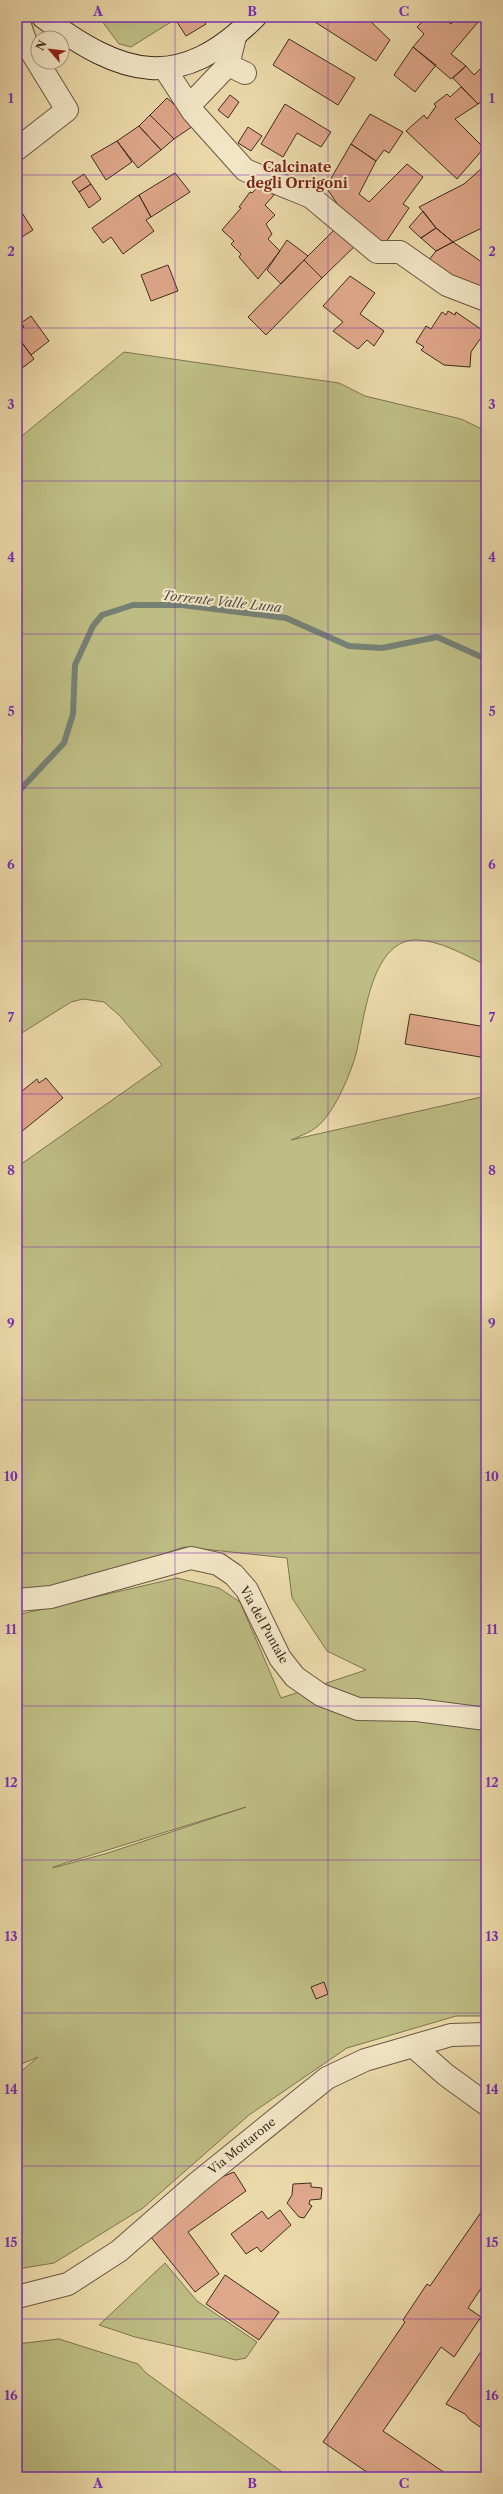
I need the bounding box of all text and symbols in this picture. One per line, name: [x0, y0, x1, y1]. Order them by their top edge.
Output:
text: A: [92, 3, 104, 19]
text: B: [247, 3, 257, 19]
text: C: [399, 3, 409, 19]
north arrow: [30, 30, 70, 70]
text: N: [33, 37, 50, 53]
text: 1: [8, 90, 14, 106]
text: 1: [489, 90, 495, 106]
district label: Calcinate degli Orrigoni: [246, 158, 348, 192]
text: 2: [7, 243, 15, 259]
text: 2: [488, 243, 496, 259]
text: 3: [7, 396, 15, 412]
text: 3: [488, 396, 496, 412]
text: 4: [7, 549, 15, 565]
text: 4: [488, 549, 496, 565]
water label: Torrente Valle Luna: [162, 587, 283, 615]
text: 5: [7, 703, 15, 719]
text: 5: [488, 703, 496, 719]
text: 6: [7, 856, 15, 872]
text: 6: [488, 856, 496, 872]
text: 7: [8, 1009, 15, 1025]
text: 7: [489, 1009, 496, 1025]
text: 8: [7, 1162, 15, 1178]
text: 8: [488, 1162, 496, 1178]
text: 9: [7, 1315, 15, 1331]
text: 9: [488, 1315, 496, 1331]
text: 10: [4, 1468, 18, 1484]
text: 10: [485, 1468, 499, 1484]
street label: Via del Puntale: [237, 1583, 292, 1666]
text: 11: [5, 1621, 17, 1637]
text: 11: [486, 1621, 498, 1637]
text: 12: [4, 1774, 18, 1790]
text: 12: [485, 1774, 499, 1790]
text: 13: [4, 1928, 18, 1944]
text: 13: [485, 1928, 499, 1944]
text: 14: [4, 2081, 18, 2097]
text: 14: [485, 2081, 499, 2097]
street label: Via Mottarone: [204, 2114, 279, 2178]
text: 15: [4, 2234, 18, 2250]
text: 15: [485, 2234, 499, 2250]
text: 16: [4, 2387, 18, 2403]
text: 16: [485, 2387, 499, 2403]
text: A: [92, 2475, 104, 2491]
text: B: [247, 2475, 257, 2491]
text: C: [399, 2475, 409, 2491]

